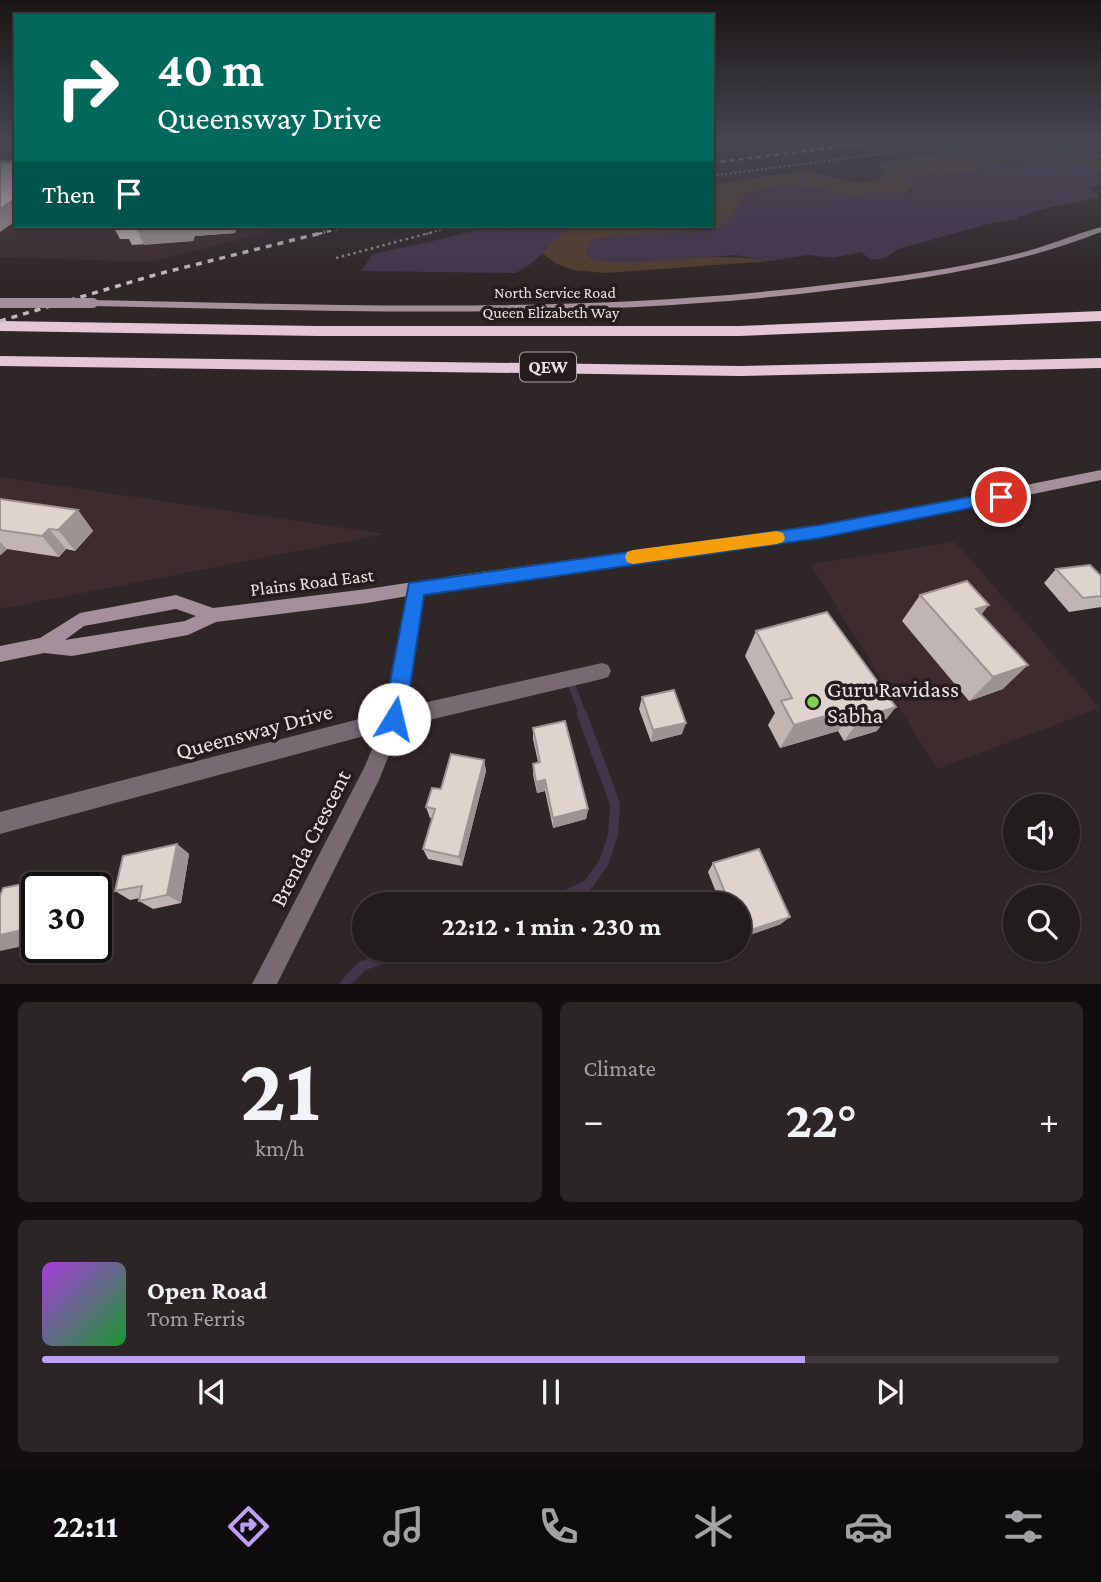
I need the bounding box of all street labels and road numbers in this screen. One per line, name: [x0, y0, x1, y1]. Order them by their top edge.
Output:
street label: North Service Road: [494, 284, 616, 301]
street label: Queen Elizabeth Way: [483, 304, 620, 322]
road number: QEW: [520, 352, 576, 382]
street label: Plains Road East: [249, 564, 376, 600]
street label: Queensway Drive: [173, 698, 335, 764]
street label: Brenda Crescent: [264, 765, 356, 911]

